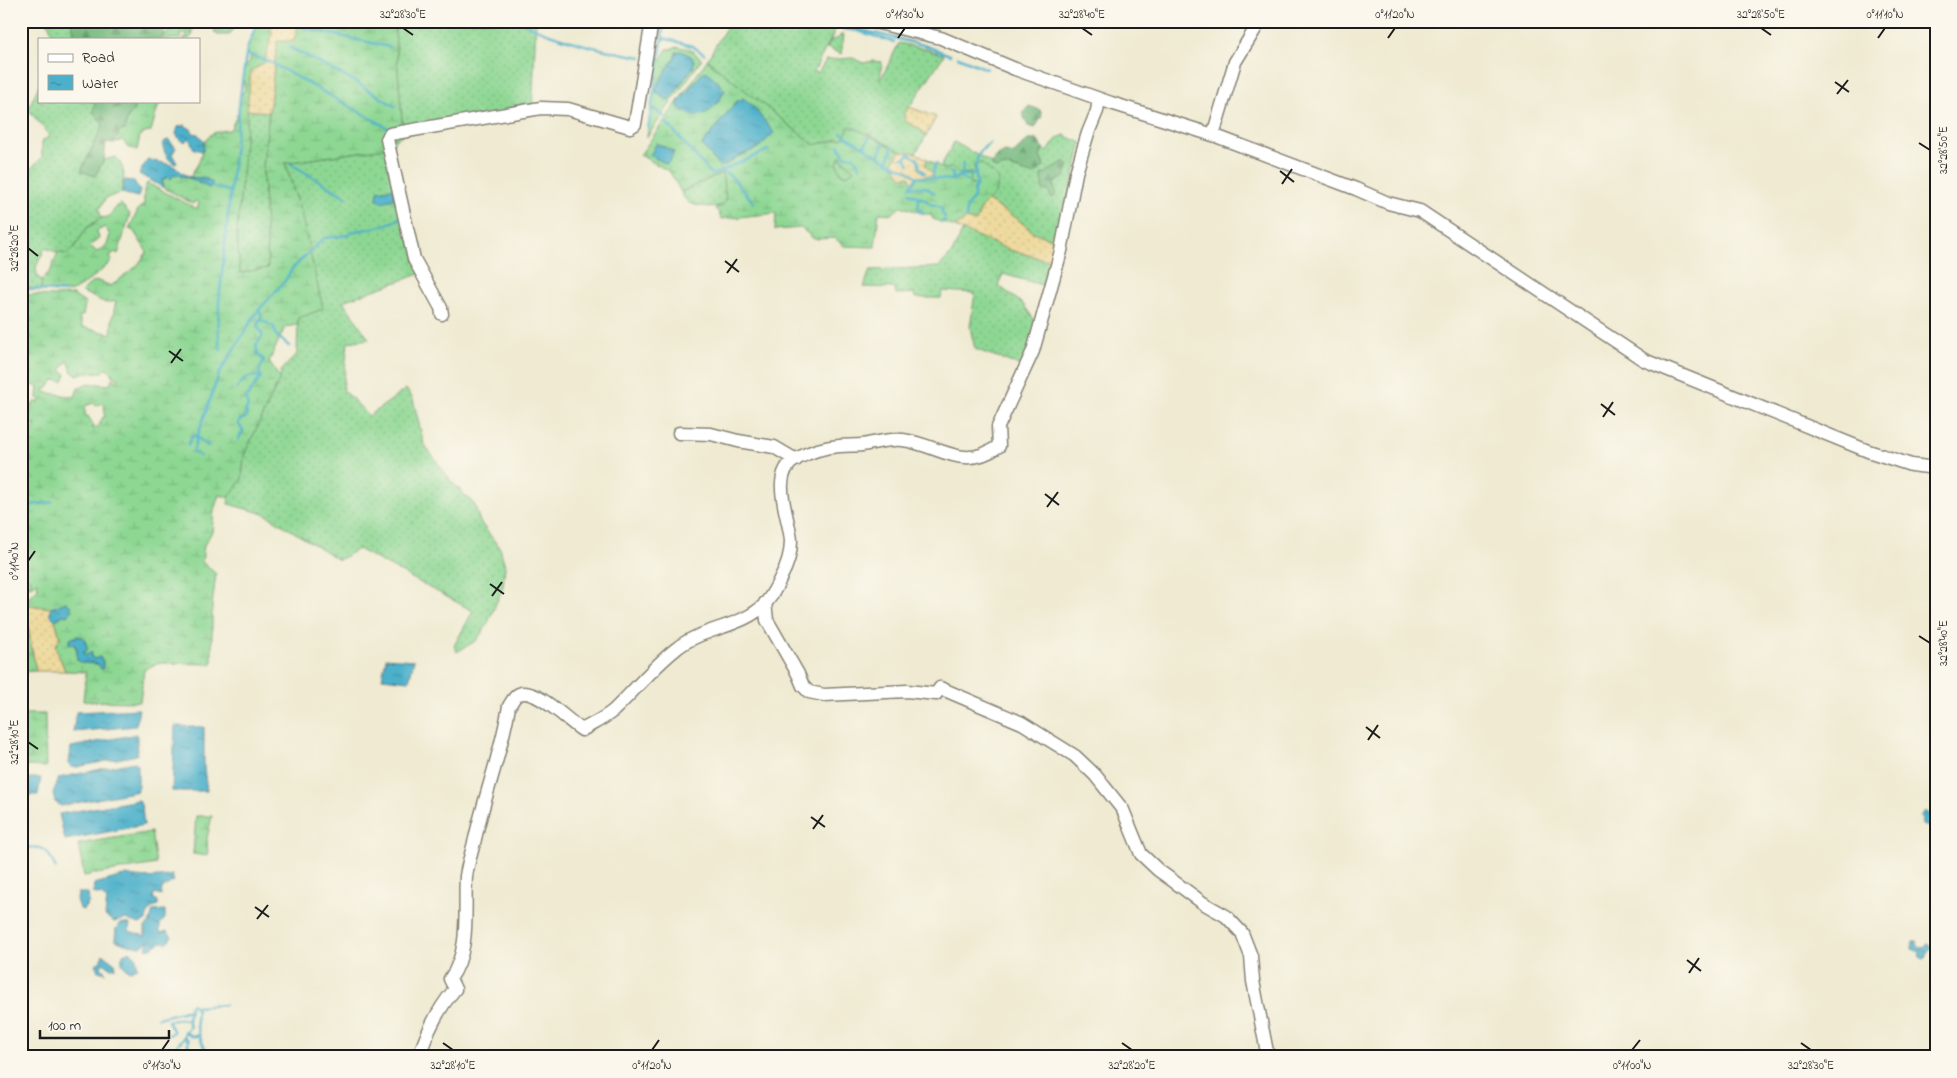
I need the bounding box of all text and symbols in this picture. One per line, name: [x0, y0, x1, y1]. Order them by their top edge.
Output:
text: 32°28'30"E: [380, 6, 426, 24]
text: 0°11'30"N: [886, 6, 924, 24]
text: 32°28'40"E: [1059, 6, 1105, 24]
text: 0°11'20"N: [1375, 6, 1415, 24]
text: 32°28'50"E: [1737, 6, 1785, 24]
text: 0°11'10"N: [1866, 6, 1904, 24]
legend: [38, 38, 200, 102]
text: Road: [82, 47, 115, 69]
text: Water: [82, 73, 118, 95]
text: 32°28'50"E: [1935, 126, 1953, 174]
text: 32°28'20"E: [6, 224, 24, 272]
text: 0°11'40"N: [6, 542, 24, 580]
text: 32°28'40"E: [1935, 620, 1953, 666]
text: 32°28'10"E: [6, 720, 24, 764]
scale bar: [40, 1008, 169, 1040]
text: 100 m: [48, 1015, 81, 1037]
text: 0°11'30"N: [143, 1057, 181, 1075]
text: 32°28'10"E: [431, 1057, 475, 1075]
text: 0°11'20"N: [632, 1057, 672, 1075]
text: 32°28'20"E: [1108, 1057, 1156, 1075]
text: 0°11'00"N: [1613, 1057, 1651, 1075]
text: 32°28'30"E: [1788, 1057, 1834, 1075]

